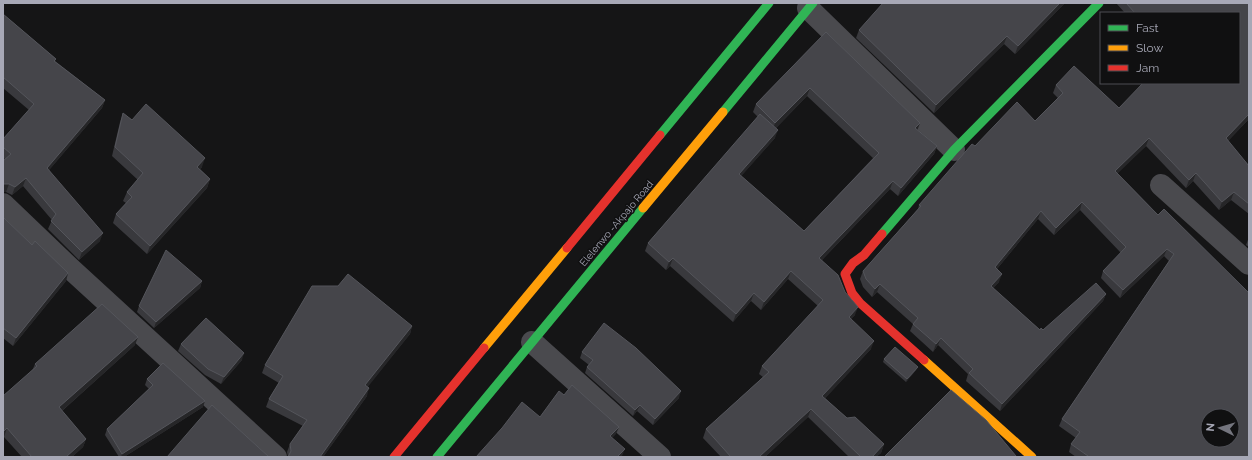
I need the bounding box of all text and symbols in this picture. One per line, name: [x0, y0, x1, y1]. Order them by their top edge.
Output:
legend: [1100, 12, 1240, 84]
text: Fast: [1136, 21, 1159, 35]
text: Slow: [1136, 41, 1163, 55]
text: Jam: [1136, 61, 1159, 75]
street label: Elelenwo -Akpajo Road: [577, 178, 655, 268]
north arrow: [1200, 408, 1240, 448]
text: N: [1204, 422, 1217, 432]

